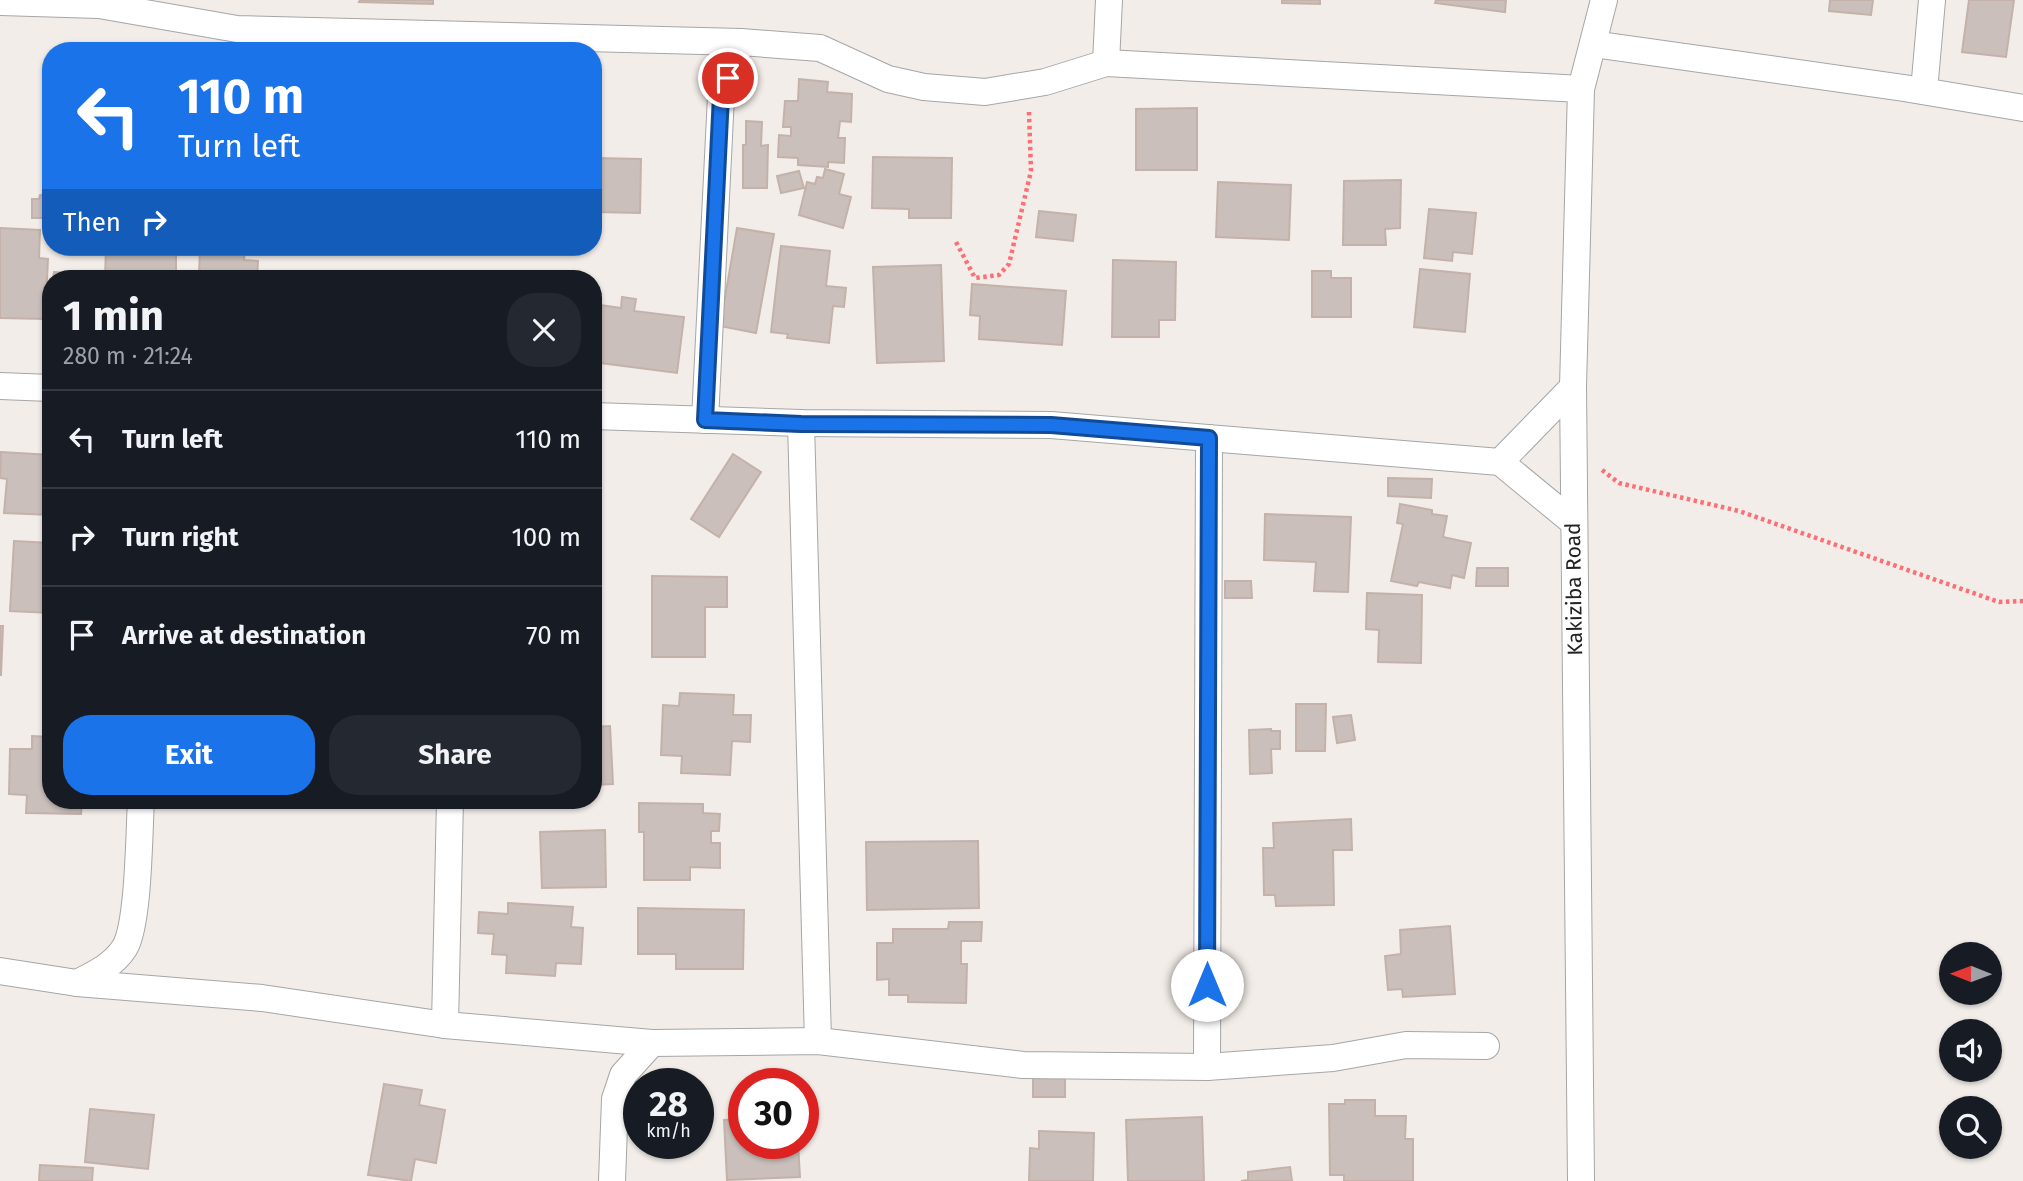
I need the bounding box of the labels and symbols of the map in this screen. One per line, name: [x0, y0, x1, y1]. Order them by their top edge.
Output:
pin: [698, 48, 758, 108]
street label: Kakiziba Road: [1560, 522, 1588, 656]
north arrow: [1939, 942, 2002, 1004]
position arrow: [1170, 948, 1244, 1022]
speed limit sign: 30: [728, 1068, 819, 1159]

